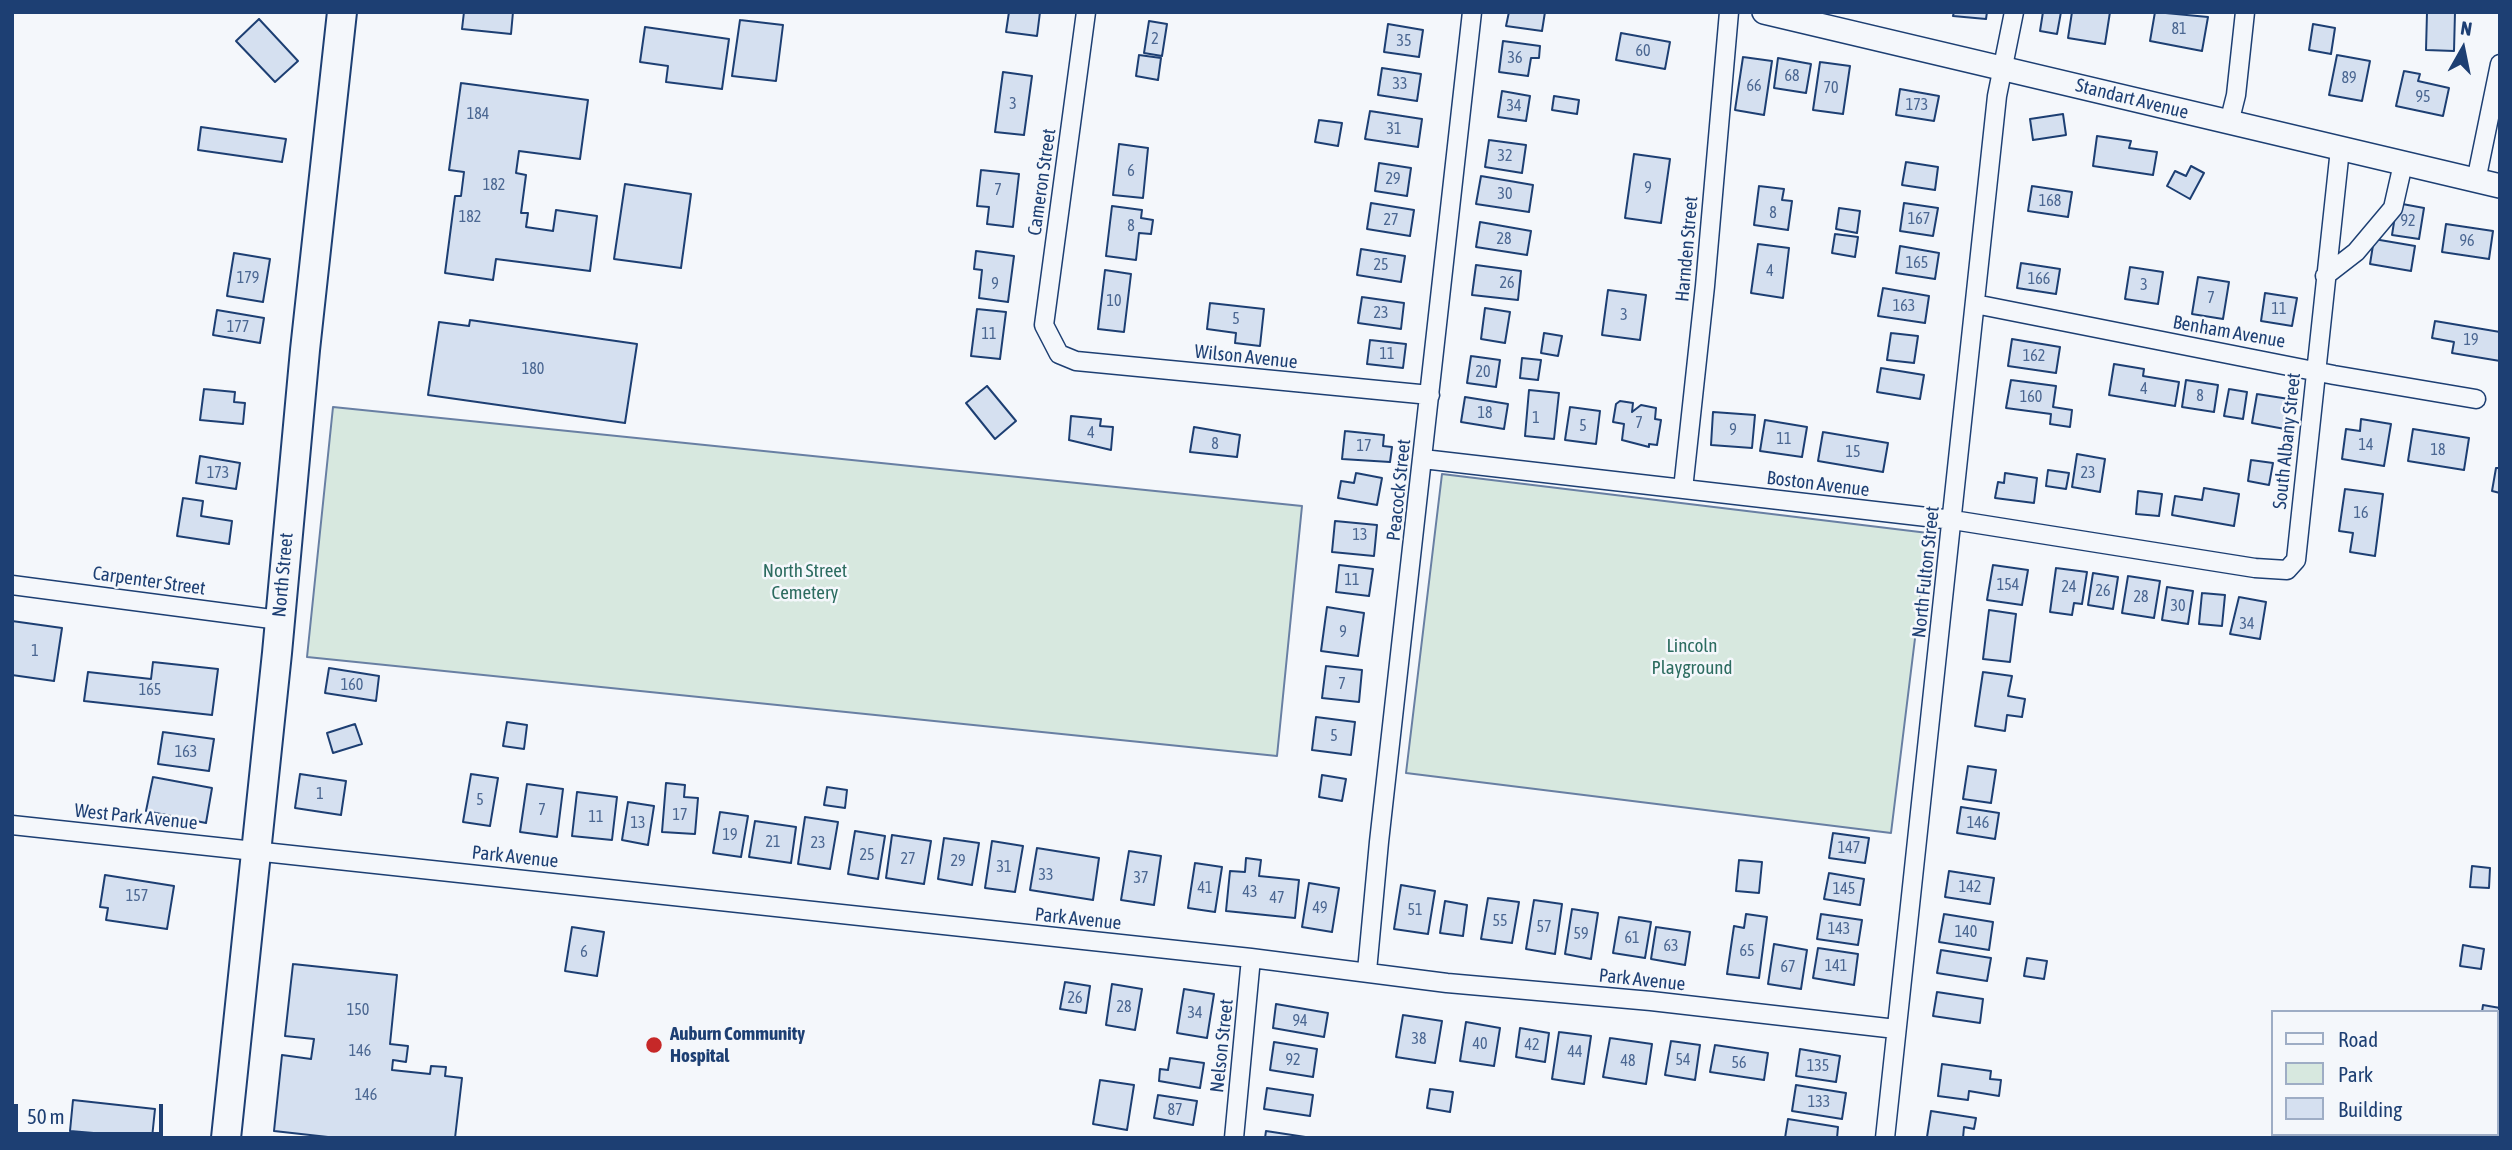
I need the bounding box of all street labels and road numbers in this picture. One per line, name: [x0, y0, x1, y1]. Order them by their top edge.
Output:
street label: Standart Avenue: [2073, 74, 2191, 124]
street label: Cameron Street: [1023, 127, 1061, 237]
street label: Harnden Street: [1671, 195, 1703, 303]
street label: Benham Avenue: [2171, 311, 2287, 353]
street label: Wilson Avenue: [1193, 340, 1299, 374]
street label: South Albany Street: [2269, 372, 2305, 510]
street label: Peacock Street: [1382, 438, 1416, 542]
street label: Boston Avenue: [1765, 466, 1871, 502]
street label: North Fulton Street: [1908, 505, 1944, 639]
street label: North Street: [268, 532, 298, 618]
street label: Carpenter Street: [91, 562, 207, 600]
street label: West Park Avenue: [73, 799, 199, 835]
street label: Park Avenue: [471, 841, 559, 873]
street label: Park Avenue: [1034, 903, 1122, 935]
street label: Park Avenue: [1598, 964, 1686, 996]
street label: Nelson Street: [1206, 998, 1238, 1094]

